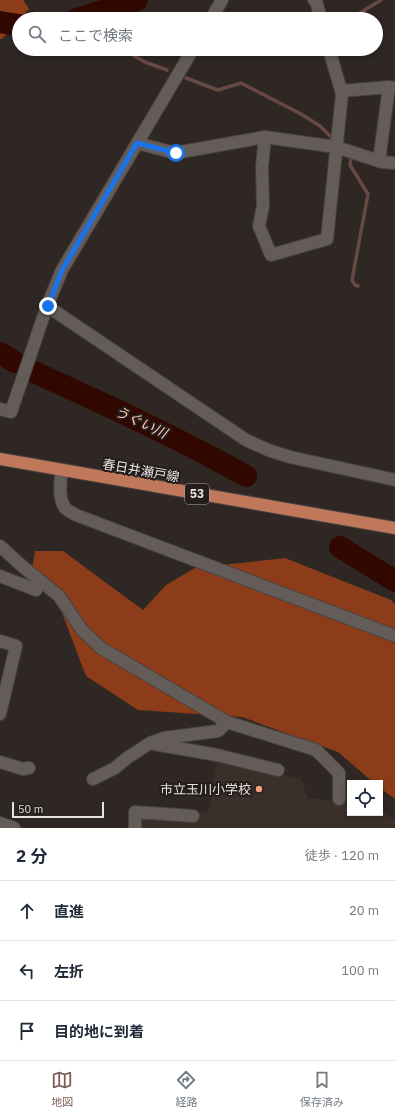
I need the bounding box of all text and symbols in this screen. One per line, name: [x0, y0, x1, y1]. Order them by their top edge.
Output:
search box: [12, 12, 383, 56]
icon: search: [26, 23, 48, 45]
text: ここで検索: [58, 26, 133, 45]
route start: [167, 144, 185, 162]
route end: [39, 297, 57, 315]
water label: うぐい川: [112, 402, 172, 443]
street label: 春日井瀬戸線: [101, 455, 181, 486]
road number: 53: [185, 484, 209, 504]
map controls: [347, 780, 383, 816]
button: locate: [347, 780, 383, 816]
place label: 市立玉川小学校: [160, 781, 251, 798]
marker: 市立玉川小学校: [254, 784, 264, 794]
scale bar: [12, 800, 104, 819]
text: 50 m: [18, 802, 43, 816]
text: 2 分: [16, 845, 47, 867]
text: 徒歩 · 120 m: [305, 847, 379, 864]
icon: ahead: [16, 900, 38, 922]
text: 直進: [54, 902, 84, 921]
text: 20 m: [349, 902, 379, 919]
icon: left: [16, 960, 38, 982]
text: 左折: [54, 962, 84, 981]
text: 100 m: [341, 962, 379, 979]
icon: arrive: [16, 1020, 38, 1042]
text: 目的地に到着: [54, 1022, 144, 1041]
tab: 地図: [51, 1069, 73, 1109]
tab: 経路: [175, 1069, 197, 1109]
tab: 保存済み: [300, 1069, 344, 1109]

